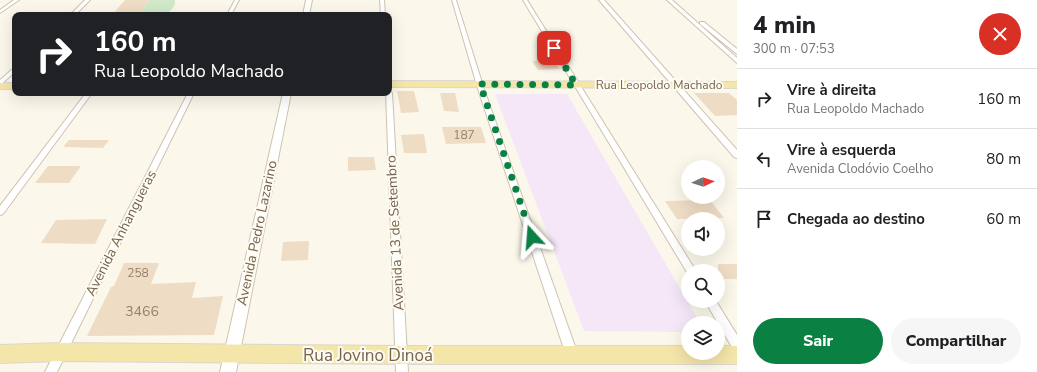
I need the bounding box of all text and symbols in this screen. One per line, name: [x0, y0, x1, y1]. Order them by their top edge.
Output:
text: 4 min: [753, 9, 816, 41]
button: close: [979, 13, 1021, 55]
text: 160 m: [94, 23, 177, 61]
icon: right: [28, 28, 80, 80]
pin: [537, 31, 571, 65]
icon: arrive: [543, 37, 565, 59]
text: 300 m · 07:53: [753, 40, 835, 58]
text: Rua Leopoldo Machado: [94, 59, 284, 83]
street label: Rua Leopoldo Machado: [596, 77, 723, 93]
text: Vire à direita: [787, 80, 876, 100]
icon: right: [753, 88, 775, 110]
text: 160 m: [977, 89, 1021, 109]
text: Rua Leopoldo Machado: [787, 100, 924, 118]
house number: 187: [453, 127, 475, 143]
text: Vire à esquerda: [787, 140, 896, 160]
icon: left: [753, 148, 775, 170]
text: 80 m: [986, 149, 1021, 169]
street label: Avenida 13 de Setembro: [381, 155, 409, 311]
street label: Avenida Pedro Lazarino: [232, 158, 282, 307]
north arrow: [681, 160, 725, 204]
map controls: [681, 160, 725, 360]
text: Avenida Clodóvio Coelho: [787, 160, 934, 178]
street label: Avenida Anhangueras: [81, 167, 161, 299]
icon: arrive: [753, 208, 775, 230]
text: Chegada ao destino: [787, 209, 925, 229]
text: 60 m: [986, 209, 1021, 229]
button: sound: [681, 212, 725, 256]
position arrow: [511, 216, 553, 258]
button: search: [681, 264, 725, 308]
house number: 258: [127, 265, 149, 281]
house number: 3466: [125, 302, 159, 321]
button: layers: [681, 316, 725, 360]
button: Sair: [753, 318, 883, 364]
button: Compartilhar: [891, 318, 1021, 364]
street label: Rua Jovino Dinoá: [303, 344, 433, 367]

